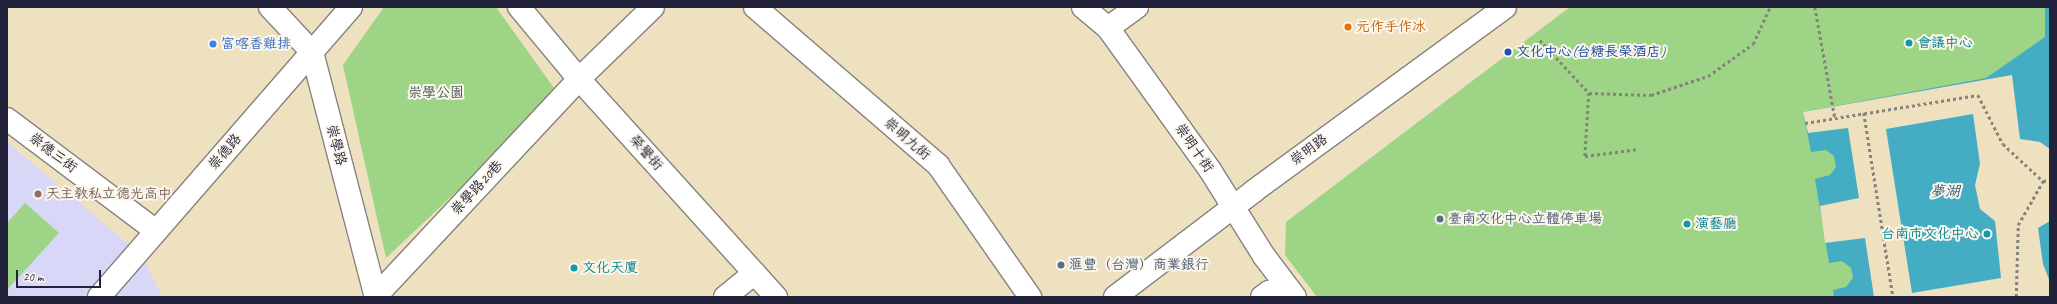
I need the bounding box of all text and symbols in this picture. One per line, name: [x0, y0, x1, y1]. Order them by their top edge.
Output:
place label: 元作手作冰: [1356, 19, 1426, 35]
marker: 元作手作冰: [1343, 22, 1353, 32]
place label: 會議中心: [1917, 35, 1973, 51]
place label: 富喀香雞排: [221, 36, 291, 52]
marker: 會議中心: [1904, 38, 1914, 48]
marker: 富喀香雞排: [208, 39, 218, 49]
place label: 文化中心(台糖長榮酒店): [1516, 44, 1665, 60]
marker: 文化中心(台糖長榮酒店): [1503, 47, 1513, 57]
park label: 崇學公園: [408, 85, 464, 101]
street label: 崇明九街: [880, 114, 934, 164]
street label: 崇明十街: [1171, 120, 1217, 176]
street label: 崇學路: [322, 123, 350, 167]
street label: 崇德三街: [26, 129, 80, 177]
street label: 崇德路: [205, 131, 245, 173]
street label: 崇明路: [1287, 131, 1331, 169]
street label: 榮譽街: [626, 132, 666, 174]
street label: 崇學路20巷: [447, 157, 507, 219]
water label: 夢湖: [1930, 183, 1960, 201]
place label: 天主教私立德光高中: [46, 186, 172, 202]
marker: 天主教私立德光高中: [33, 189, 43, 199]
place label: 臺南文化中心立體停車場: [1448, 211, 1602, 227]
marker: 臺南文化中心立體停車場: [1435, 214, 1445, 224]
place label: 演藝廳: [1695, 216, 1737, 232]
marker: 演藝廳: [1682, 219, 1692, 229]
place label: 台南市文化中心: [1881, 226, 1979, 242]
marker: 台南市文化中心: [1982, 229, 1992, 239]
place label: 滙豐（台灣）商業銀行: [1069, 257, 1209, 273]
place label: 文化天廈: [582, 260, 638, 276]
marker: 滙豐（台灣）商業銀行: [1056, 260, 1066, 270]
scale bar: [18, 262, 103, 288]
marker: 文化天廈: [569, 263, 579, 273]
text: 20 m: [23, 269, 43, 285]

